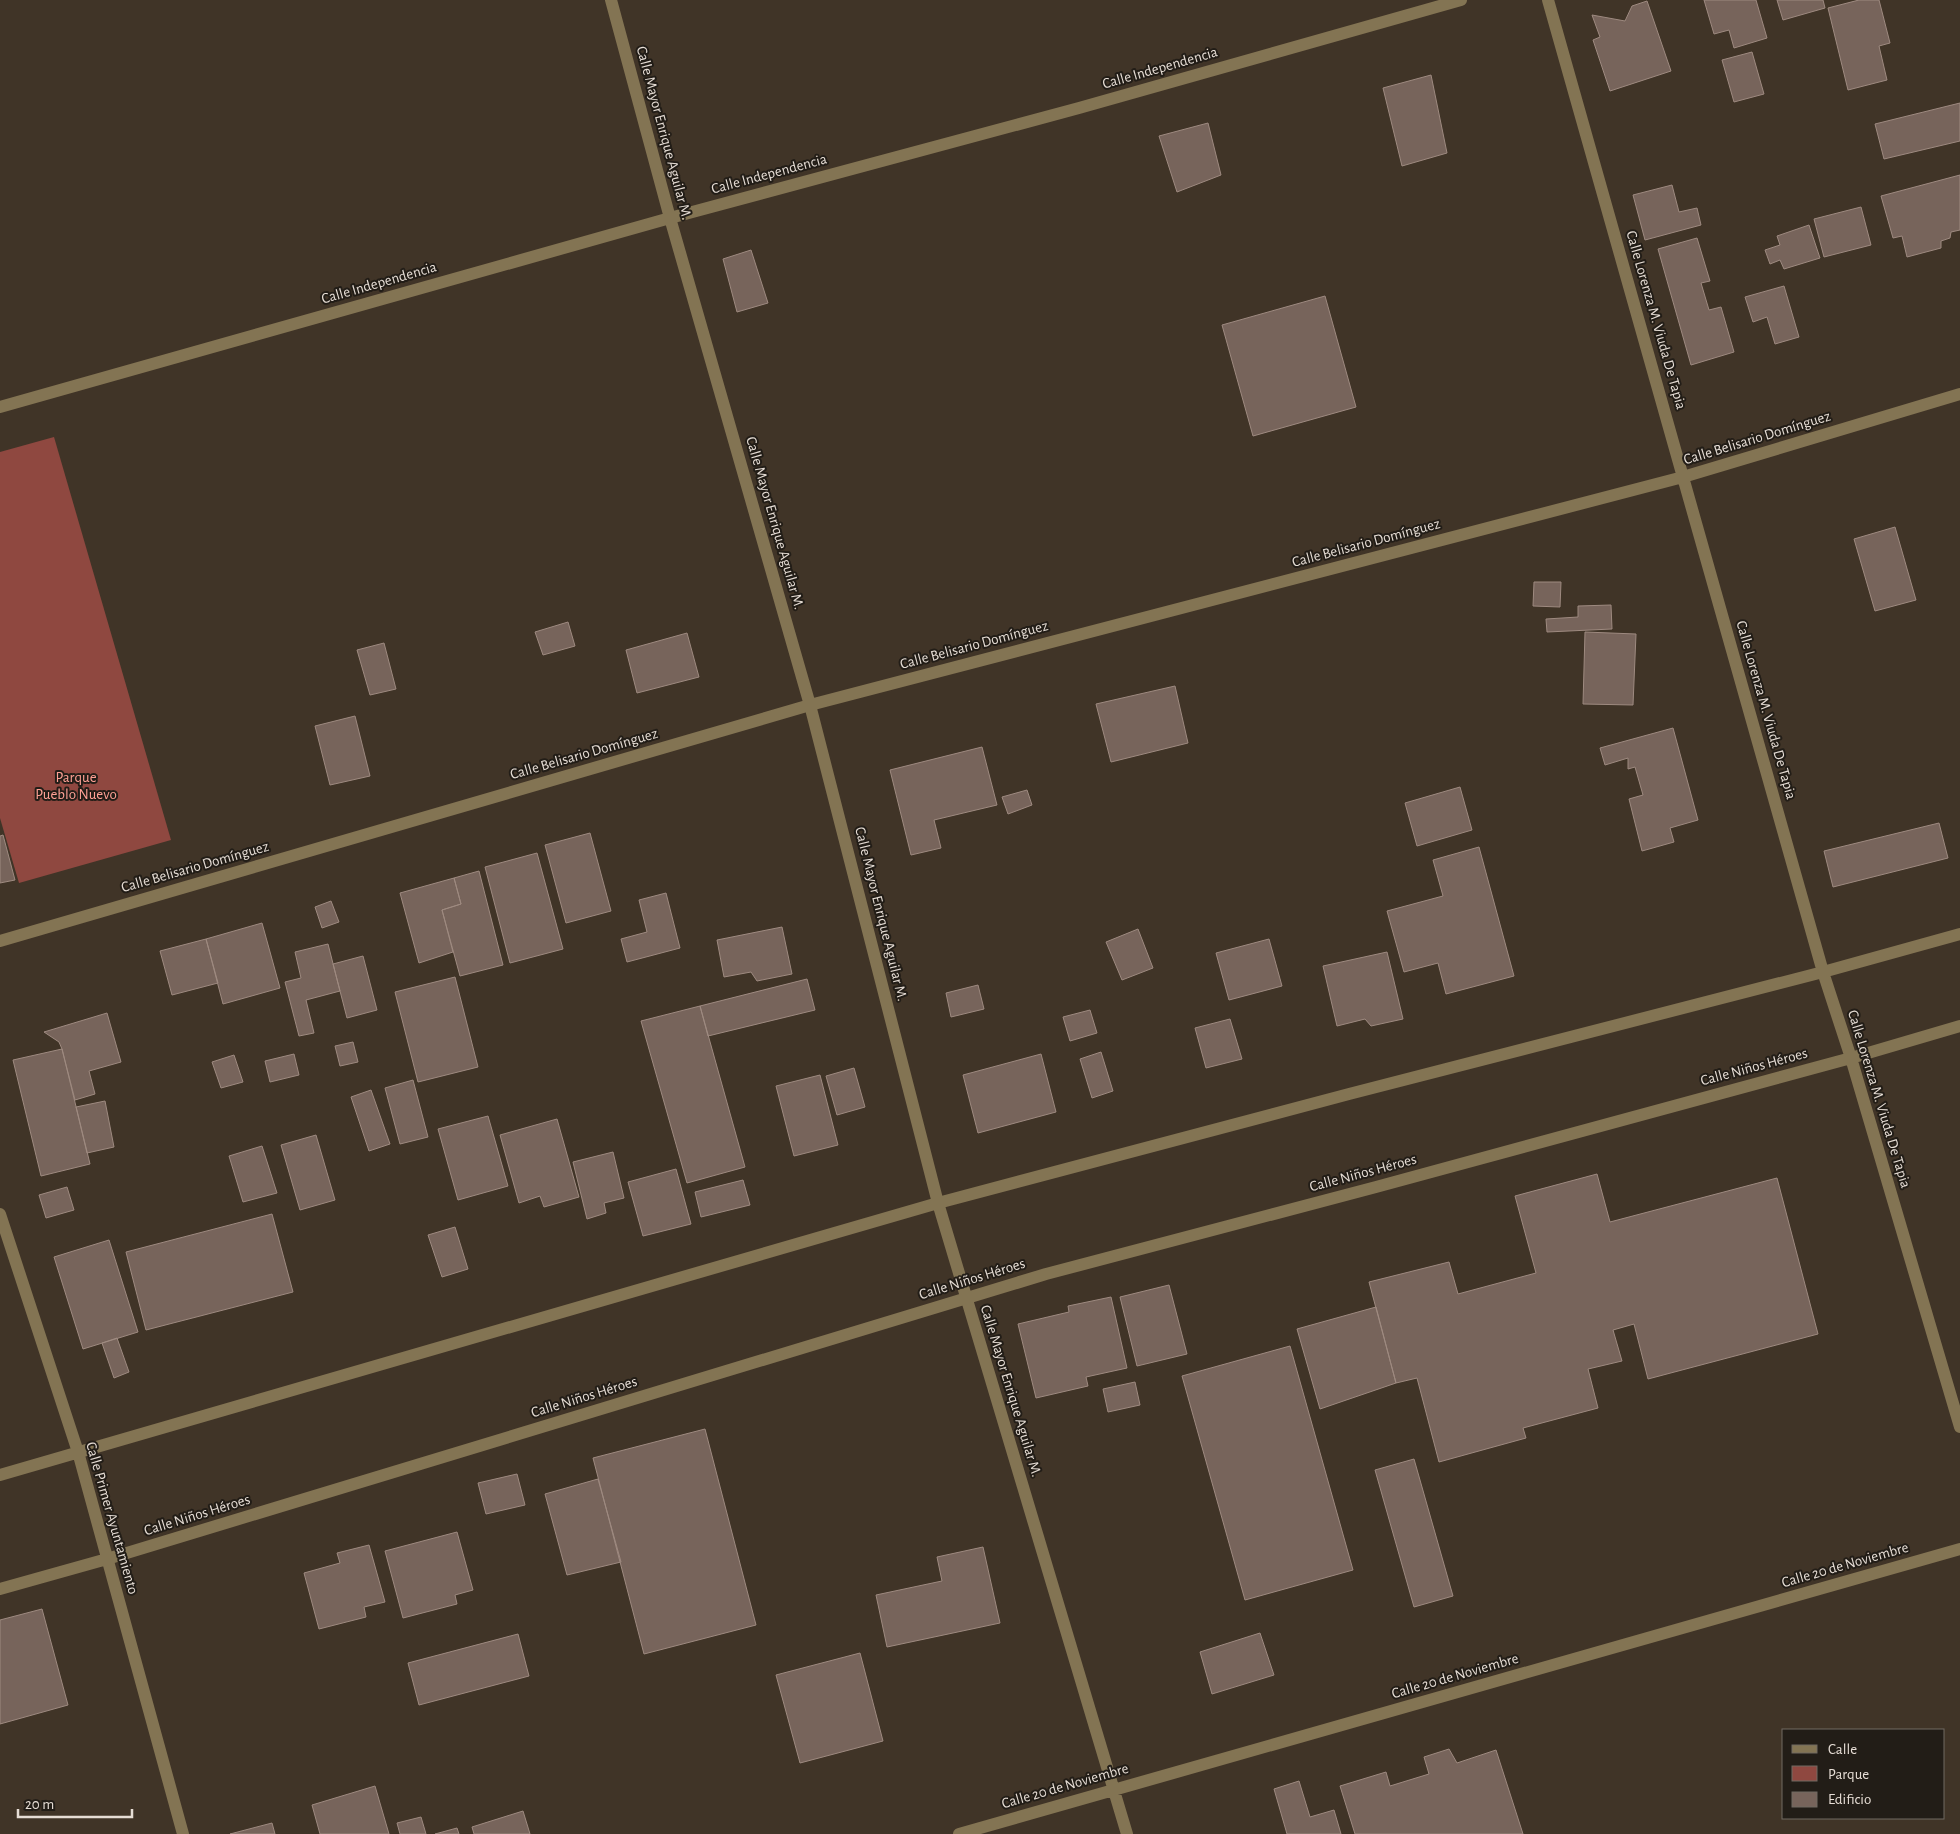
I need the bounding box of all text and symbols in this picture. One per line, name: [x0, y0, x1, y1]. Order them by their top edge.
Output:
street label: Calle Independencia: [1101, 44, 1219, 92]
street label: Calle Mayor Enrique Aguilar M.: [634, 45, 694, 221]
street label: Calle Independencia: [710, 151, 828, 197]
street label: Calle Lorenza M. Viuda De Tapia: [1623, 229, 1689, 411]
street label: Calle Independencia: [320, 259, 438, 307]
street label: Calle Belisario Domínguez: [1682, 409, 1832, 467]
street label: Calle Mayor Enrique Aguilar M.: [743, 435, 807, 611]
street label: Calle Belisario Domínguez: [1290, 516, 1442, 570]
street label: Calle Belisario Domínguez: [898, 618, 1050, 672]
street label: Calle Lorenza M. Viuda De Tapia: [1733, 619, 1799, 801]
street label: Calle Belisario Domínguez: [509, 726, 659, 782]
park label: Parque Pueblo Nuevo: [35, 770, 117, 802]
street label: Calle Mayor Enrique Aguilar M.: [852, 825, 910, 1003]
street label: Calle Belisario Domínguez: [120, 839, 270, 895]
street label: Calle Lorenza M. Viuda De Tapia: [1845, 1008, 1913, 1190]
street label: Calle Niños Héroes: [1699, 1046, 1809, 1088]
street label: Calle Niños Héroes: [1308, 1152, 1418, 1194]
street label: Calle Niños Héroes: [917, 1256, 1027, 1302]
street label: Calle Mayor Enrique Aguilar M.: [978, 1303, 1044, 1479]
street label: Calle Niños Héroes: [529, 1374, 639, 1420]
street label: Calle Primer Ayuntamiento: [83, 1440, 141, 1596]
street label: Calle Niños Héroes: [142, 1492, 252, 1538]
street label: Calle 20 de Noviembre: [1780, 1540, 1910, 1590]
street label: Calle 20 de Noviembre: [1390, 1651, 1520, 1701]
legend: [1782, 1729, 1945, 1819]
text: Calle: [1828, 1742, 1857, 1757]
street label: Calle 20 de Noviembre: [1000, 1761, 1130, 1811]
text: Parque: [1828, 1767, 1869, 1782]
scale bar: [18, 1786, 131, 1818]
text: Edificio: [1828, 1792, 1871, 1807]
text: 20 m: [25, 1797, 54, 1812]

